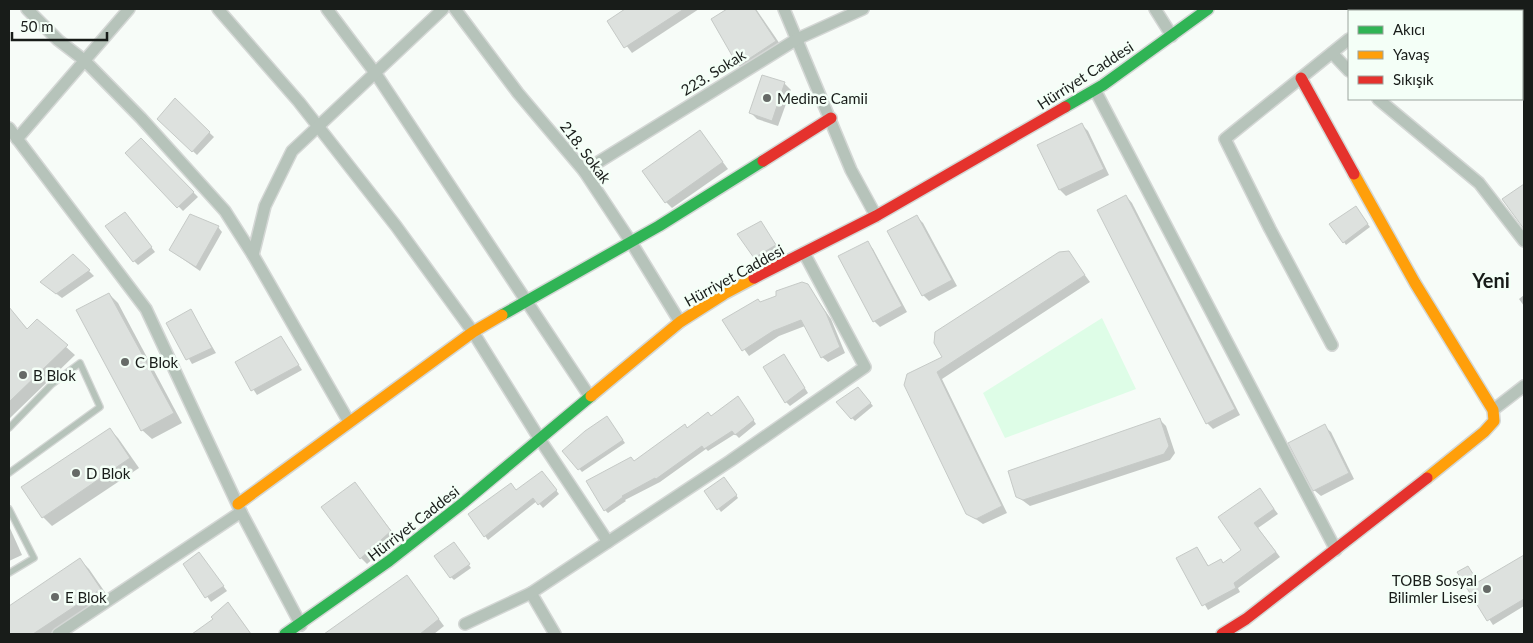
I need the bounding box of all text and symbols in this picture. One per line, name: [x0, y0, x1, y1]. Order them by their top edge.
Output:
scale bar: [12, 10, 108, 42]
legend: [1348, 10, 1523, 100]
text: 50 m: [20, 17, 54, 35]
text: Akıcı: [1393, 20, 1425, 38]
street label: Hürriyet Caddesi: [1034, 37, 1136, 113]
street label: 223. Sokak: [677, 45, 749, 99]
text: Yavaş: [1393, 45, 1430, 63]
text: Sıkışık: [1393, 70, 1434, 88]
place label: Medine Camii: [777, 89, 868, 107]
marker: Medine Camii: [761, 92, 773, 104]
street label: 218. Sokak: [557, 118, 615, 187]
street label: Hürriyet Caddesi: [681, 240, 787, 310]
district label: Yeni: [1471, 268, 1510, 292]
place label: C Blok: [135, 353, 178, 371]
marker: C Blok: [119, 356, 131, 368]
place label: B Blok: [33, 366, 76, 384]
marker: B Blok: [17, 369, 29, 381]
place label: D Blok: [86, 464, 131, 482]
marker: D Blok: [70, 467, 82, 479]
street label: Hürriyet Caddesi: [364, 482, 462, 564]
place label: TOBB Sosyal Bilimler Lisesi: [1388, 571, 1477, 606]
marker: TOBB Sosyal Bilimler Lisesi: [1481, 583, 1493, 595]
place label: E Blok: [65, 588, 107, 606]
marker: E Blok: [49, 591, 61, 603]

